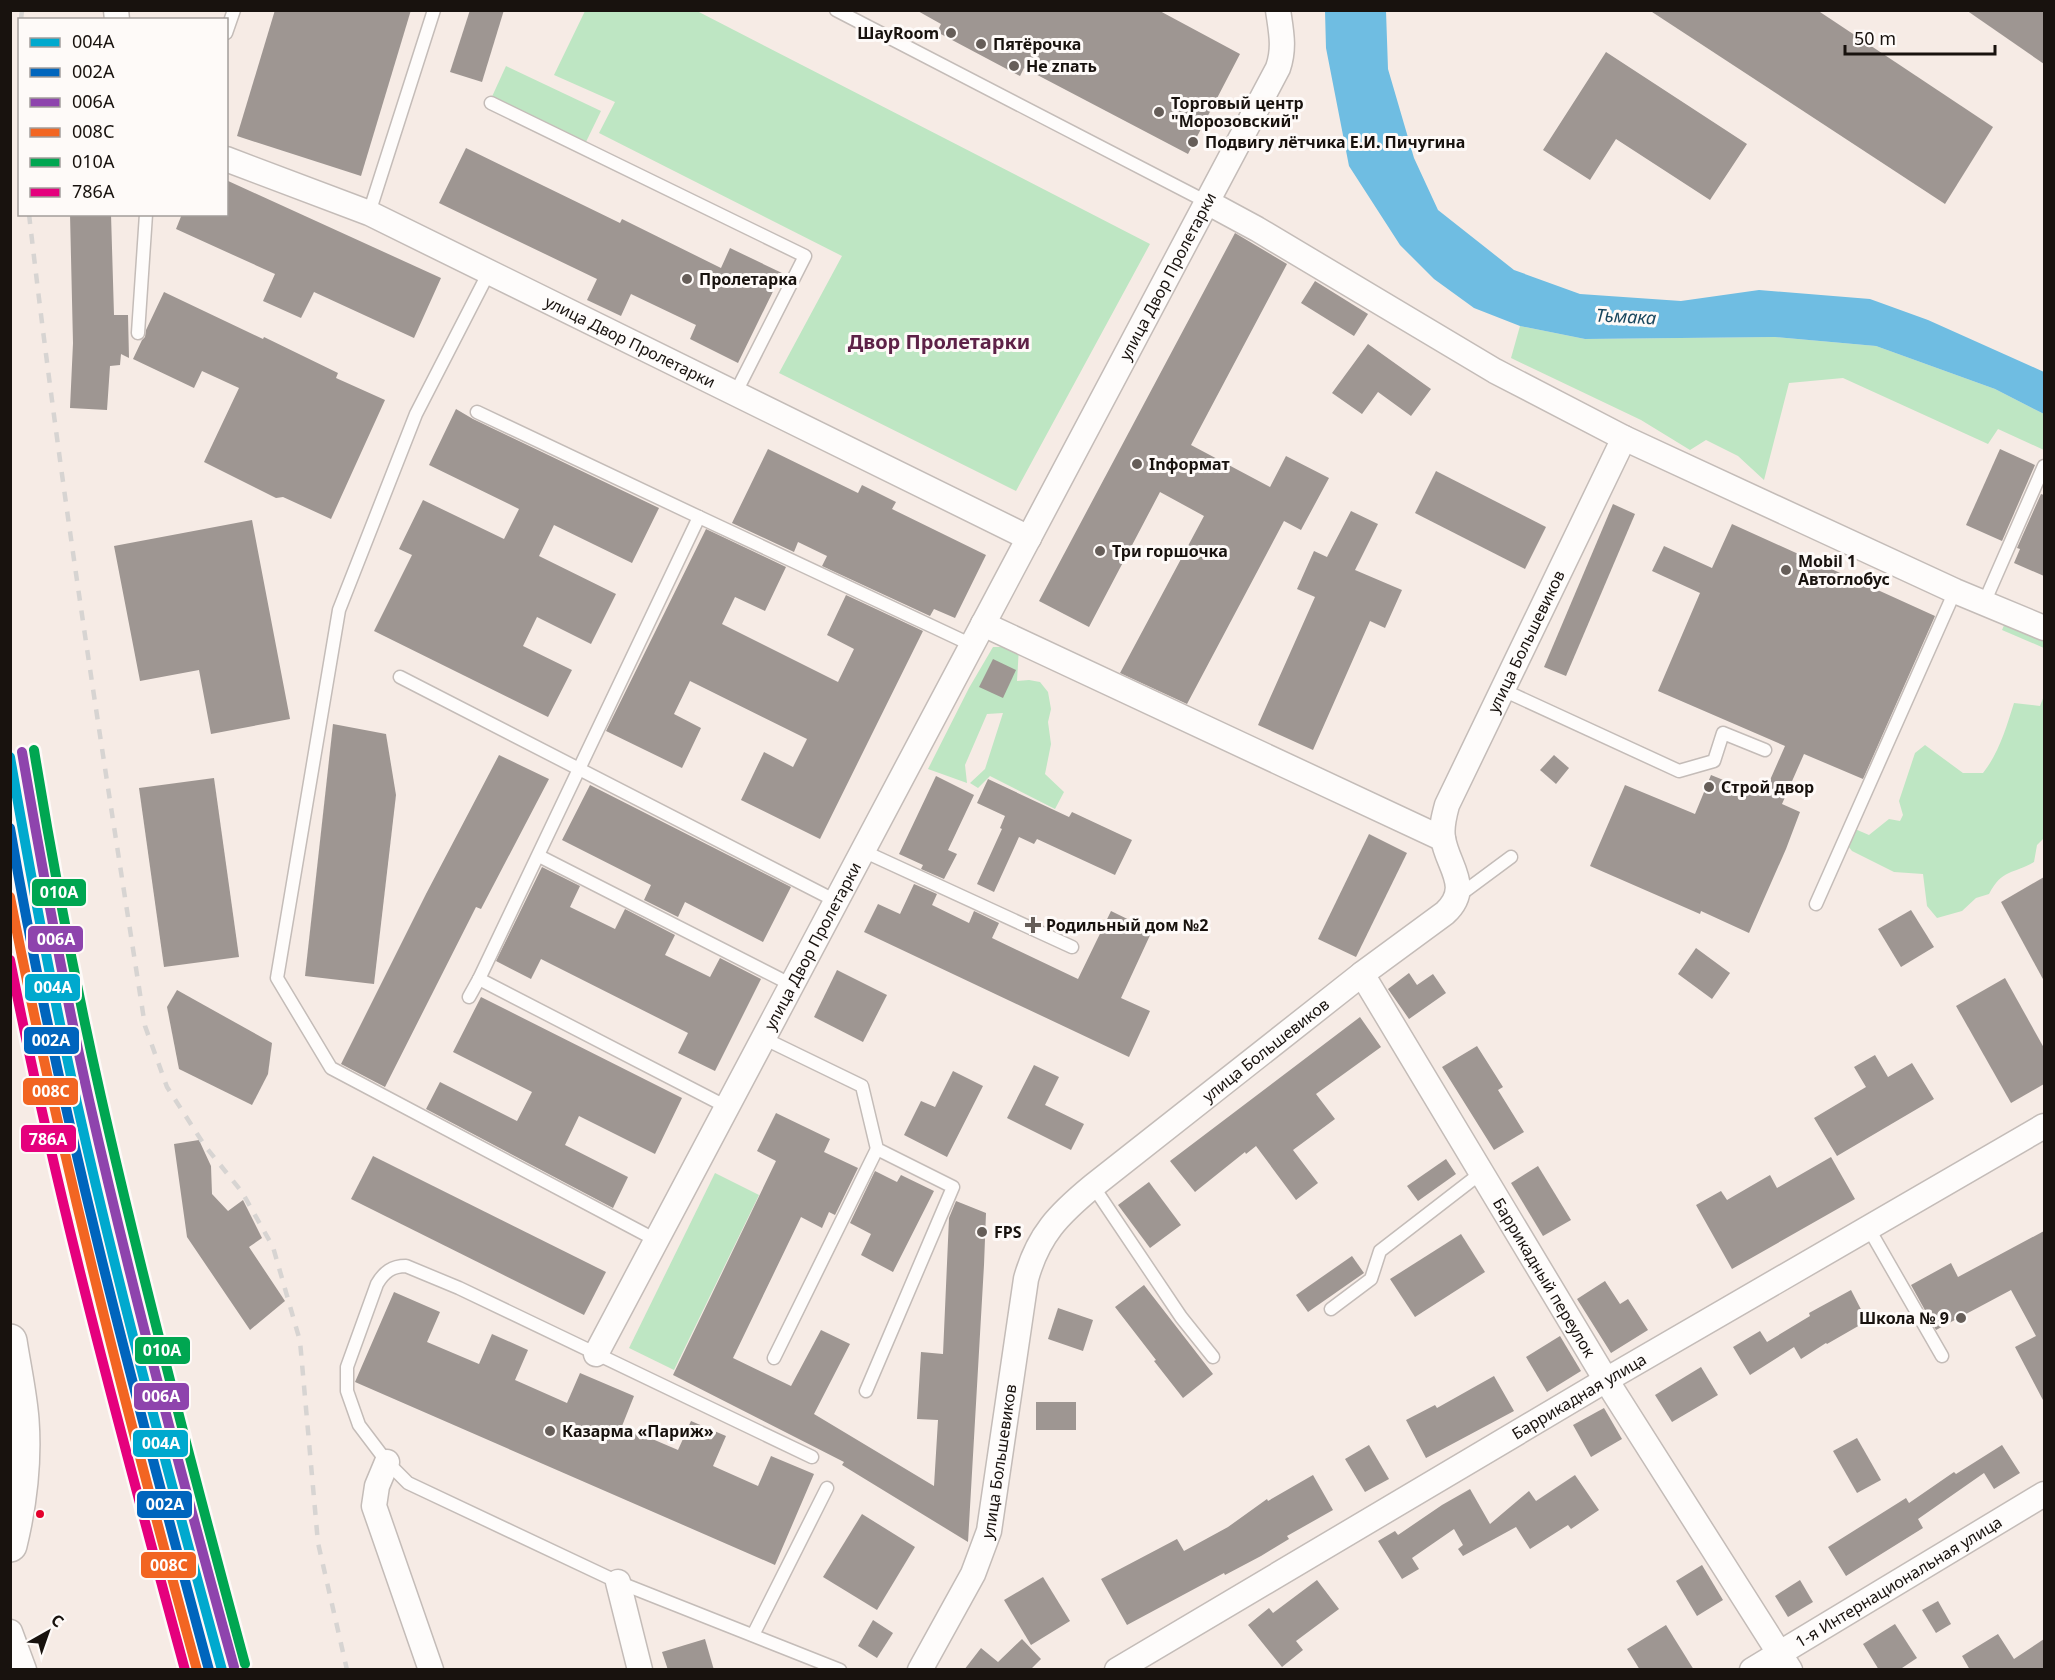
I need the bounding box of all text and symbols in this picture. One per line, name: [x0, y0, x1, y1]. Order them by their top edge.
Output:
legend: [18, 18, 228, 216]
scale bar: [1845, 18, 1995, 56]
place label: ШауRoom: [857, 22, 939, 44]
marker: ШауRoom: [944, 26, 958, 40]
text: 50 m: [1854, 26, 1896, 50]
text: 004А: [72, 29, 115, 53]
place label: Пятёрочка: [993, 33, 1081, 55]
marker: Пятёрочка: [974, 37, 988, 51]
place label: Не zпать: [1026, 55, 1097, 77]
text: 002А: [72, 59, 115, 83]
marker: Не zпать: [1007, 59, 1021, 73]
text: 006А: [72, 89, 115, 113]
place label: Торговый центр "Морозовский": [1171, 92, 1304, 132]
marker: Торговый центр "Морозовский": [1152, 105, 1166, 119]
text: 008С: [72, 119, 114, 143]
place label: Подвигу лётчика Е.И. Пичугина: [1205, 131, 1465, 153]
marker: Подвигу лётчика Е.И. Пичугина: [1186, 135, 1200, 149]
text: 010А: [72, 149, 115, 173]
text: 786А: [72, 179, 115, 203]
street label: улица Двор Пролетарки: [1114, 188, 1221, 364]
place label: Пролетарка: [699, 268, 797, 290]
marker: Пролетарка: [680, 272, 694, 286]
street label: улица Двор Пролетарки: [541, 290, 719, 393]
water label: Тьмака: [1595, 302, 1657, 330]
district label: Двор Пролетарки: [848, 328, 1030, 355]
place label: Inформат: [1149, 453, 1230, 475]
marker: Inформат: [1130, 457, 1144, 471]
place label: Три горшочка: [1112, 540, 1228, 562]
marker: Три горшочка: [1093, 544, 1107, 558]
place label: Mobil 1 Автоглобус: [1798, 550, 1890, 590]
marker: Mobil 1 Автоглобус: [1779, 563, 1793, 577]
street label: улица Большевиков: [1482, 566, 1570, 716]
place label: Строй двор: [1721, 776, 1814, 798]
marker: Строй двор: [1702, 780, 1716, 794]
street label: улица Двор Пролетарки: [759, 858, 866, 1034]
line badge: 010А: [31, 878, 87, 907]
text: 010А: [40, 881, 79, 903]
place label: Родильный дом №2: [1046, 914, 1208, 936]
marker: Родильный дом №2: [1024, 916, 1042, 934]
line badge: 006А: [27, 925, 84, 953]
text: 006А: [37, 928, 76, 950]
line badge: 004А: [24, 973, 81, 1002]
text: 004А: [34, 976, 73, 998]
street label: улица Большевиков: [1198, 993, 1334, 1107]
line badge: 002А: [23, 1026, 80, 1055]
text: 002А: [32, 1029, 71, 1051]
line badge: 008С: [22, 1077, 79, 1106]
text: 008С: [32, 1080, 70, 1102]
line badge: 786А: [20, 1124, 77, 1153]
text: 786А: [29, 1128, 68, 1150]
street label: Баррикадный переулок: [1488, 1194, 1601, 1362]
place label: FPS: [994, 1221, 1022, 1243]
marker: FPS: [975, 1225, 989, 1239]
place label: Школа № 9: [1859, 1307, 1949, 1329]
marker: Школа № 9: [1954, 1311, 1968, 1325]
line badge: 010А: [134, 1336, 191, 1365]
text: 010А: [143, 1339, 182, 1361]
street label: Баррикадная улица: [1508, 1348, 1650, 1444]
line badge: 006А: [133, 1382, 190, 1411]
street label: улица Большевиков: [976, 1383, 1021, 1542]
text: 006А: [142, 1385, 181, 1407]
place label: Казарма «Париж»: [562, 1420, 714, 1442]
marker: Казарма «Париж»: [543, 1424, 557, 1438]
line badge: 004А: [132, 1429, 189, 1458]
text: 004А: [142, 1432, 181, 1454]
line badge: 002А: [136, 1490, 193, 1519]
text: 002А: [146, 1493, 185, 1515]
unlabelled marker: [34, 1508, 46, 1520]
street label: 1-я Интернациональная улица: [1791, 1511, 2006, 1653]
line badge: 008С: [140, 1551, 197, 1579]
text: 008С: [150, 1554, 188, 1576]
north arrow: [18, 1602, 78, 1662]
text: С: [47, 1609, 69, 1632]

